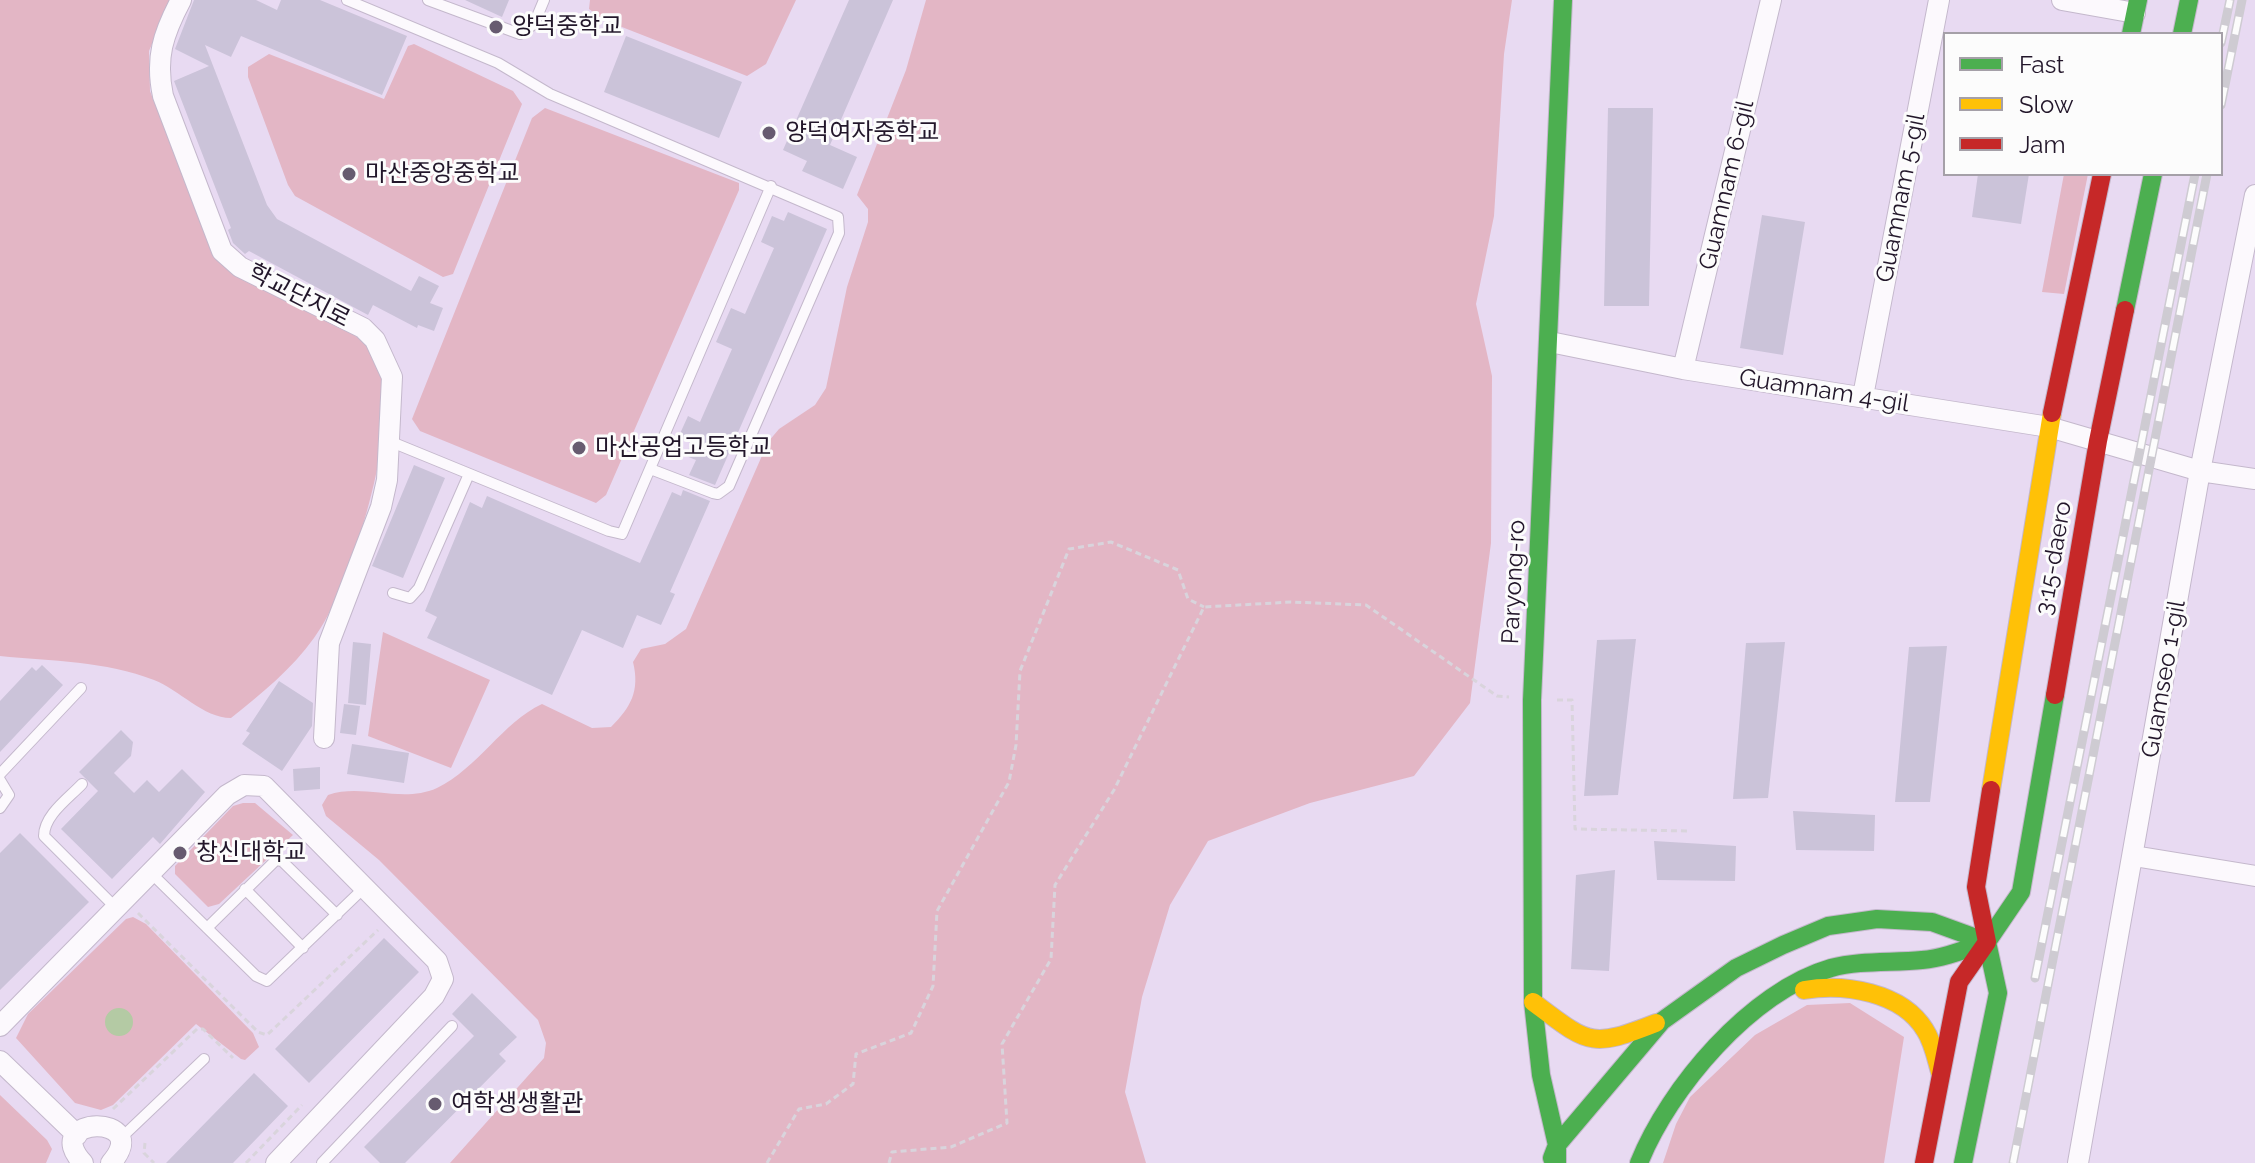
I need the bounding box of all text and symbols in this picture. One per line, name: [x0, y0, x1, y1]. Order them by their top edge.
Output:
place label: 양덕중학교: [512, 13, 622, 41]
marker: 양덕중학교: [487, 18, 505, 36]
legend: [1943, 32, 2223, 176]
text: Fast: [2019, 50, 2064, 79]
text: Slow: [2019, 90, 2073, 119]
street label: Guamnam 6-gil: [1694, 97, 1760, 273]
street label: Guamnam 5-gil: [1870, 111, 1932, 285]
place label: 양덕여자중학교: [785, 119, 940, 147]
marker: 양덕여자중학교: [760, 124, 778, 142]
text: Jam: [2019, 130, 2065, 159]
place label: 마산중앙중학교: [365, 160, 520, 188]
marker: 마산중앙중학교: [340, 165, 358, 183]
street label: 학교단지로: [243, 258, 355, 334]
street label: Guamnam 4-gil: [1737, 363, 1911, 419]
place label: 마산공업고등학교: [595, 434, 772, 462]
marker: 마산공업고등학교: [570, 439, 588, 457]
street label: 3·15-daero: [2030, 499, 2078, 617]
street label: Paryong-ro: [1496, 519, 1532, 645]
street label: Guamseo 1-gil: [2136, 598, 2192, 760]
place label: 창신대학교: [196, 839, 306, 867]
marker: 창신대학교: [171, 844, 189, 862]
place label: 여학생생활관: [451, 1090, 583, 1118]
marker: 여학생생활관: [426, 1095, 444, 1113]

